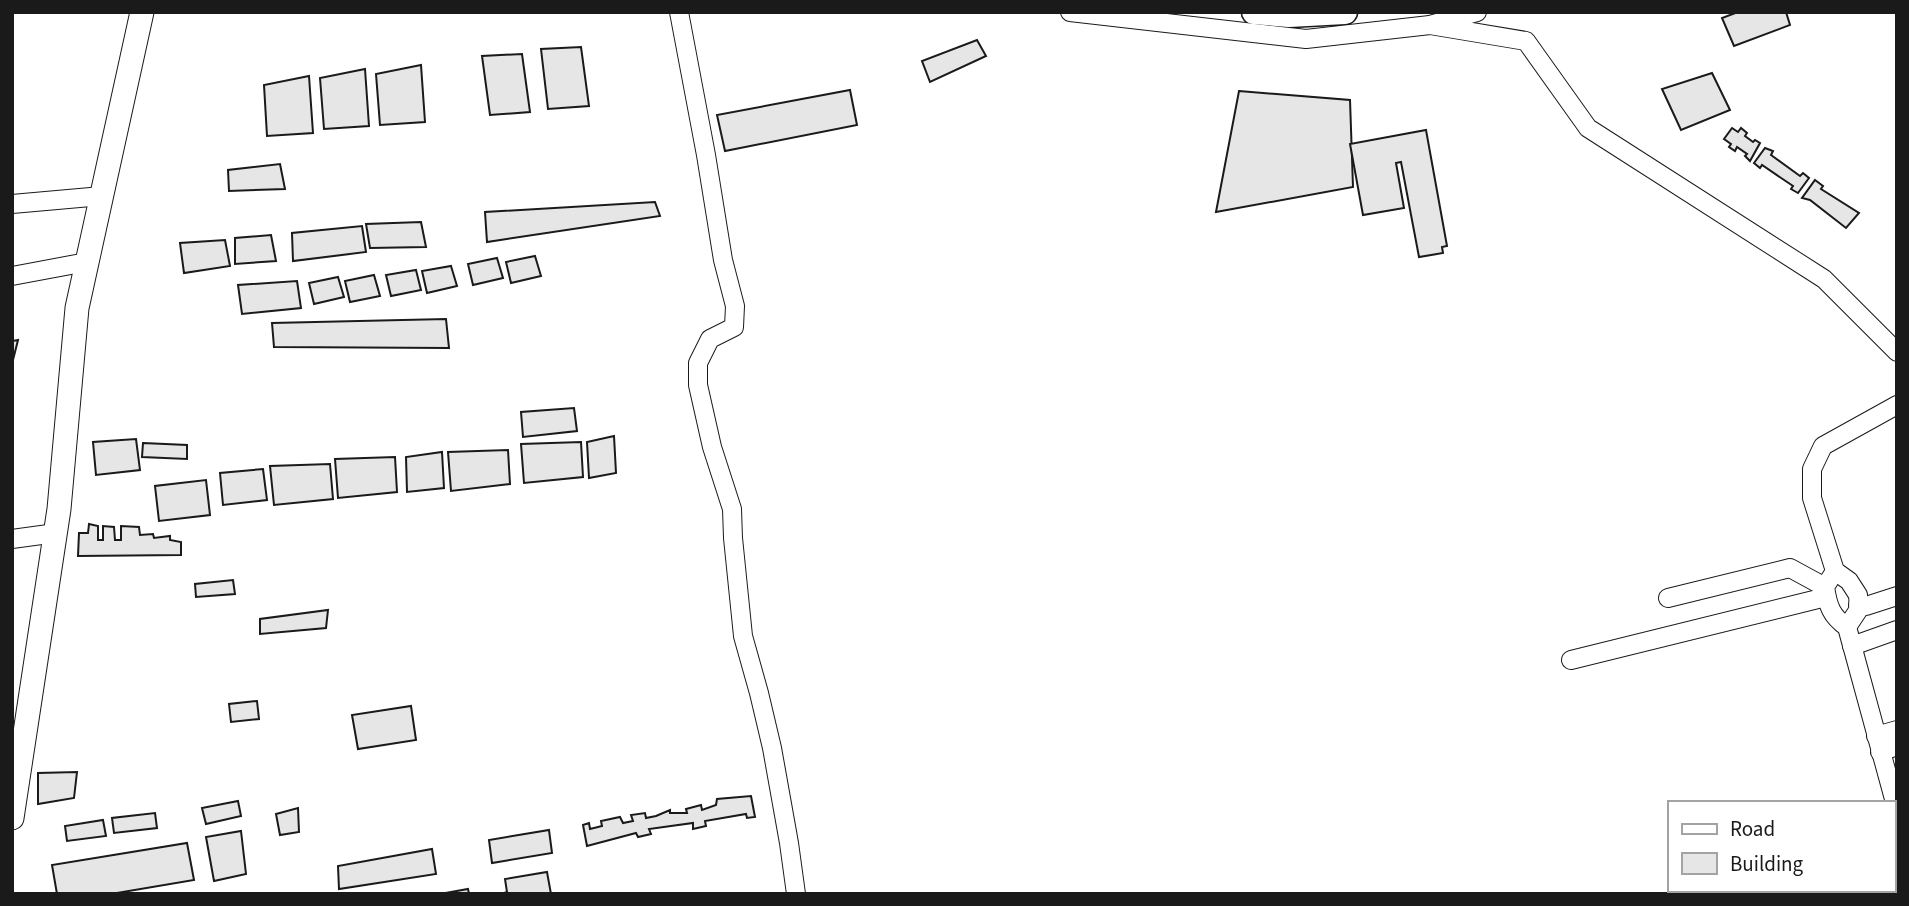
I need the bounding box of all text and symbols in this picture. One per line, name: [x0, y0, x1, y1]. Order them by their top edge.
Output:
legend: [1668, 801, 1895, 892]
text: Road: [1730, 814, 1775, 844]
text: Building: [1730, 849, 1804, 879]

